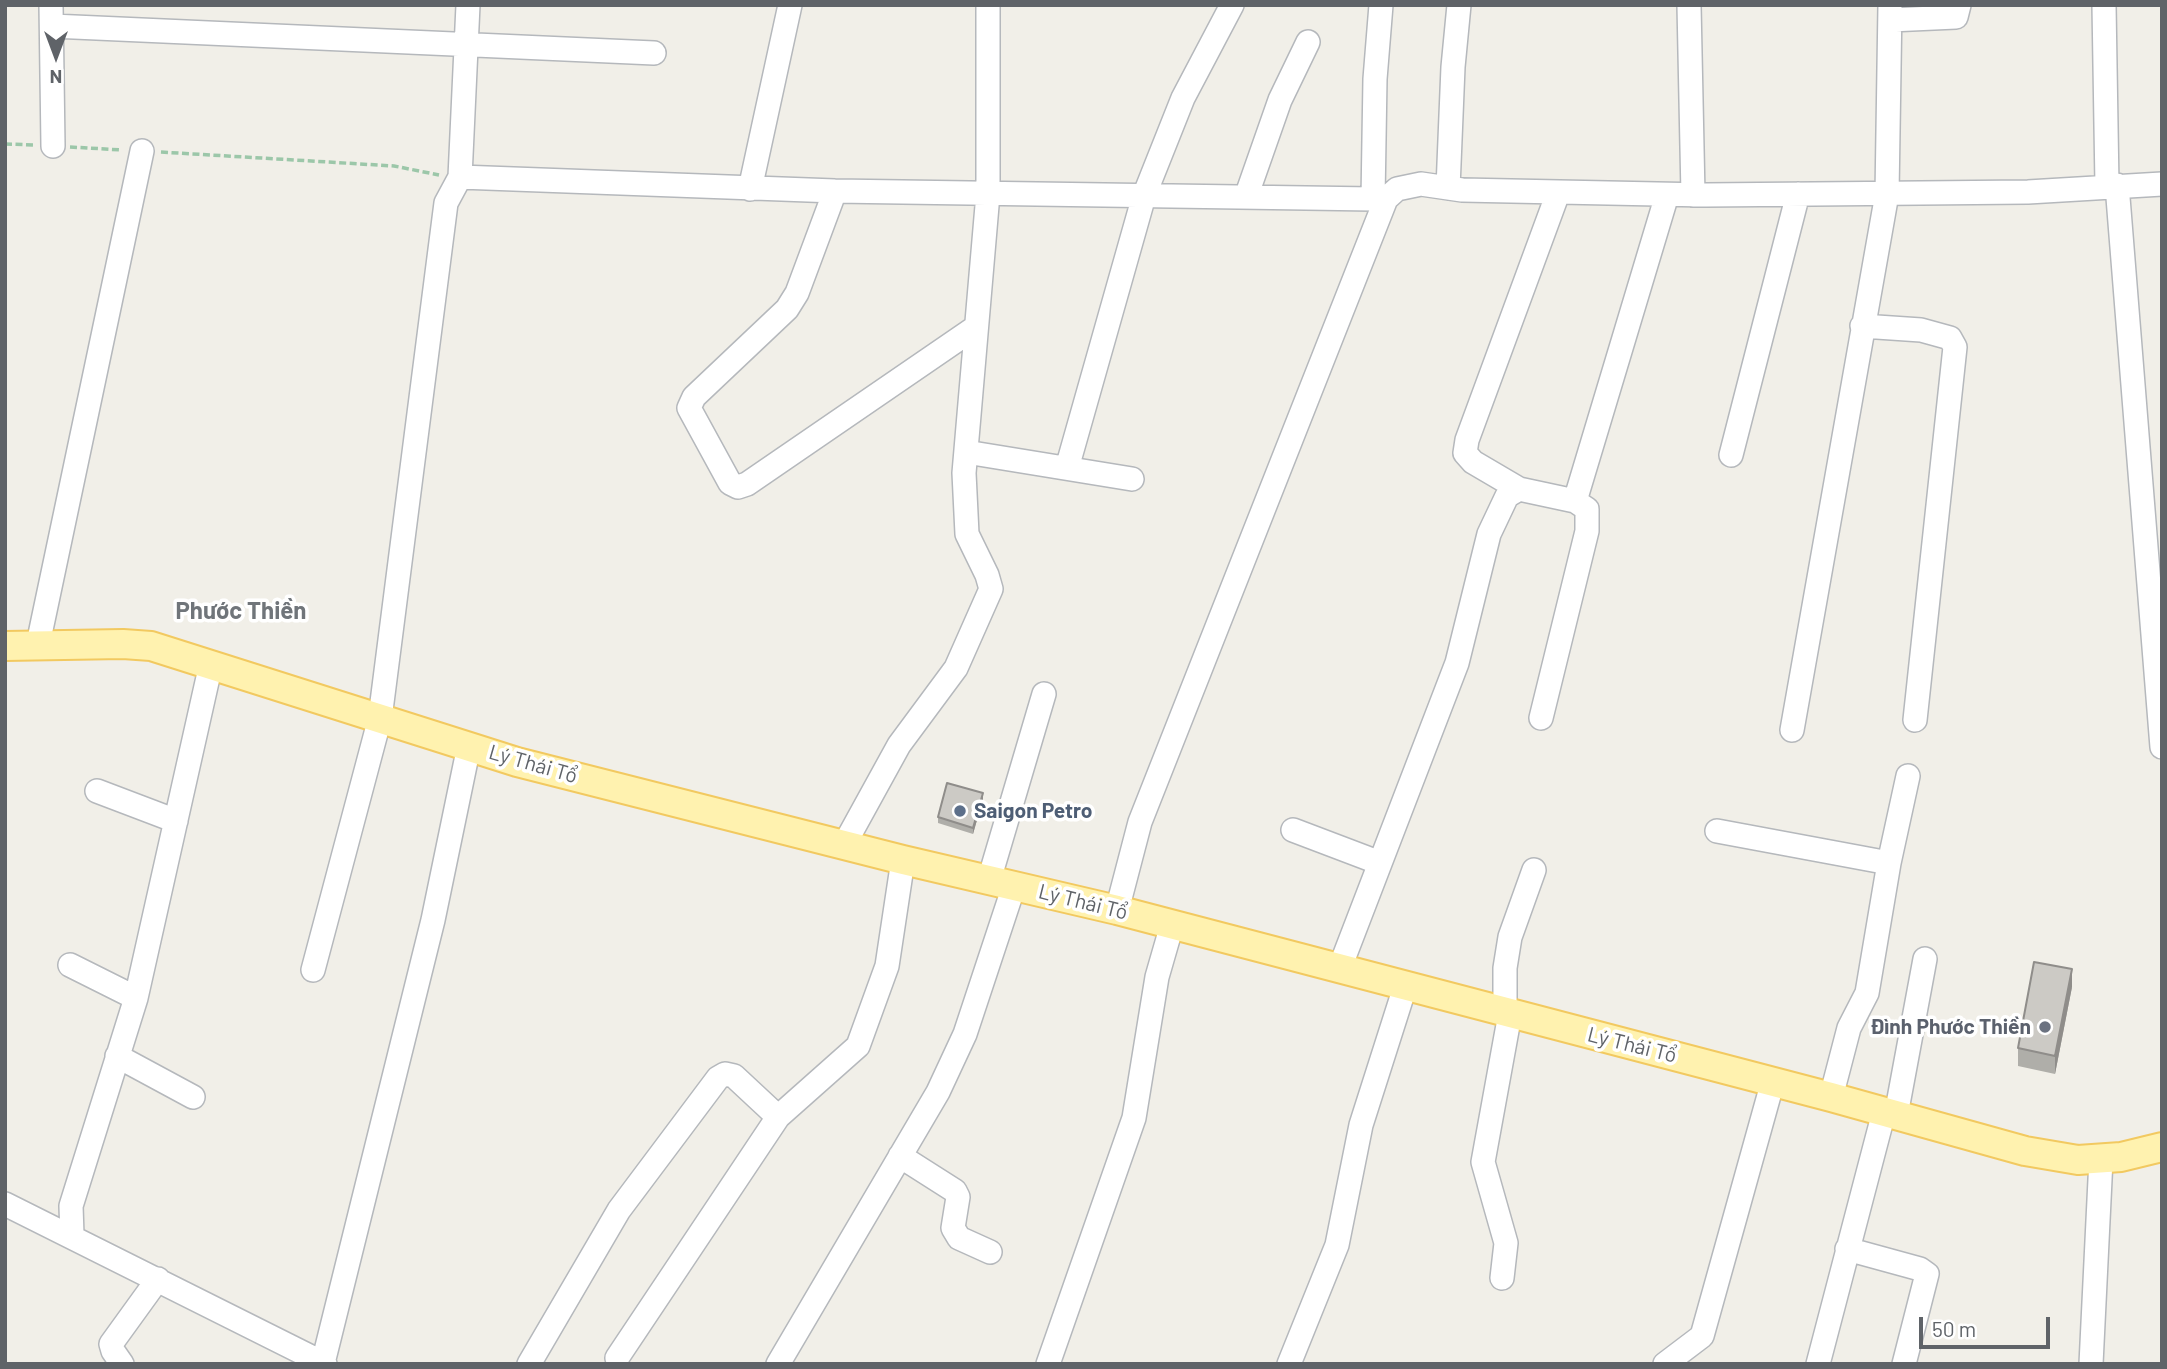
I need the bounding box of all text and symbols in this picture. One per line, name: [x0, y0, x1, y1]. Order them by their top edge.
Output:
north arrow: [21, 21, 91, 91]
text: N: [50, 66, 62, 89]
district label: Phước Thiền: [176, 597, 306, 625]
street label: Lý Thái Tổ: [486, 739, 580, 789]
place label: Saigon Petro: [974, 798, 1092, 824]
marker: Saigon Petro: [952, 803, 968, 819]
street label: Lý Thái Tổ: [1036, 879, 1130, 925]
place label: Đình Phước Thiền: [1870, 1014, 2031, 1040]
marker: Đình Phước Thiền: [2037, 1019, 2053, 1035]
street label: Lý Thái Tổ: [1585, 1022, 1679, 1068]
scale bar: [1922, 1302, 2053, 1346]
text: 50 m: [1932, 1316, 1976, 1341]

